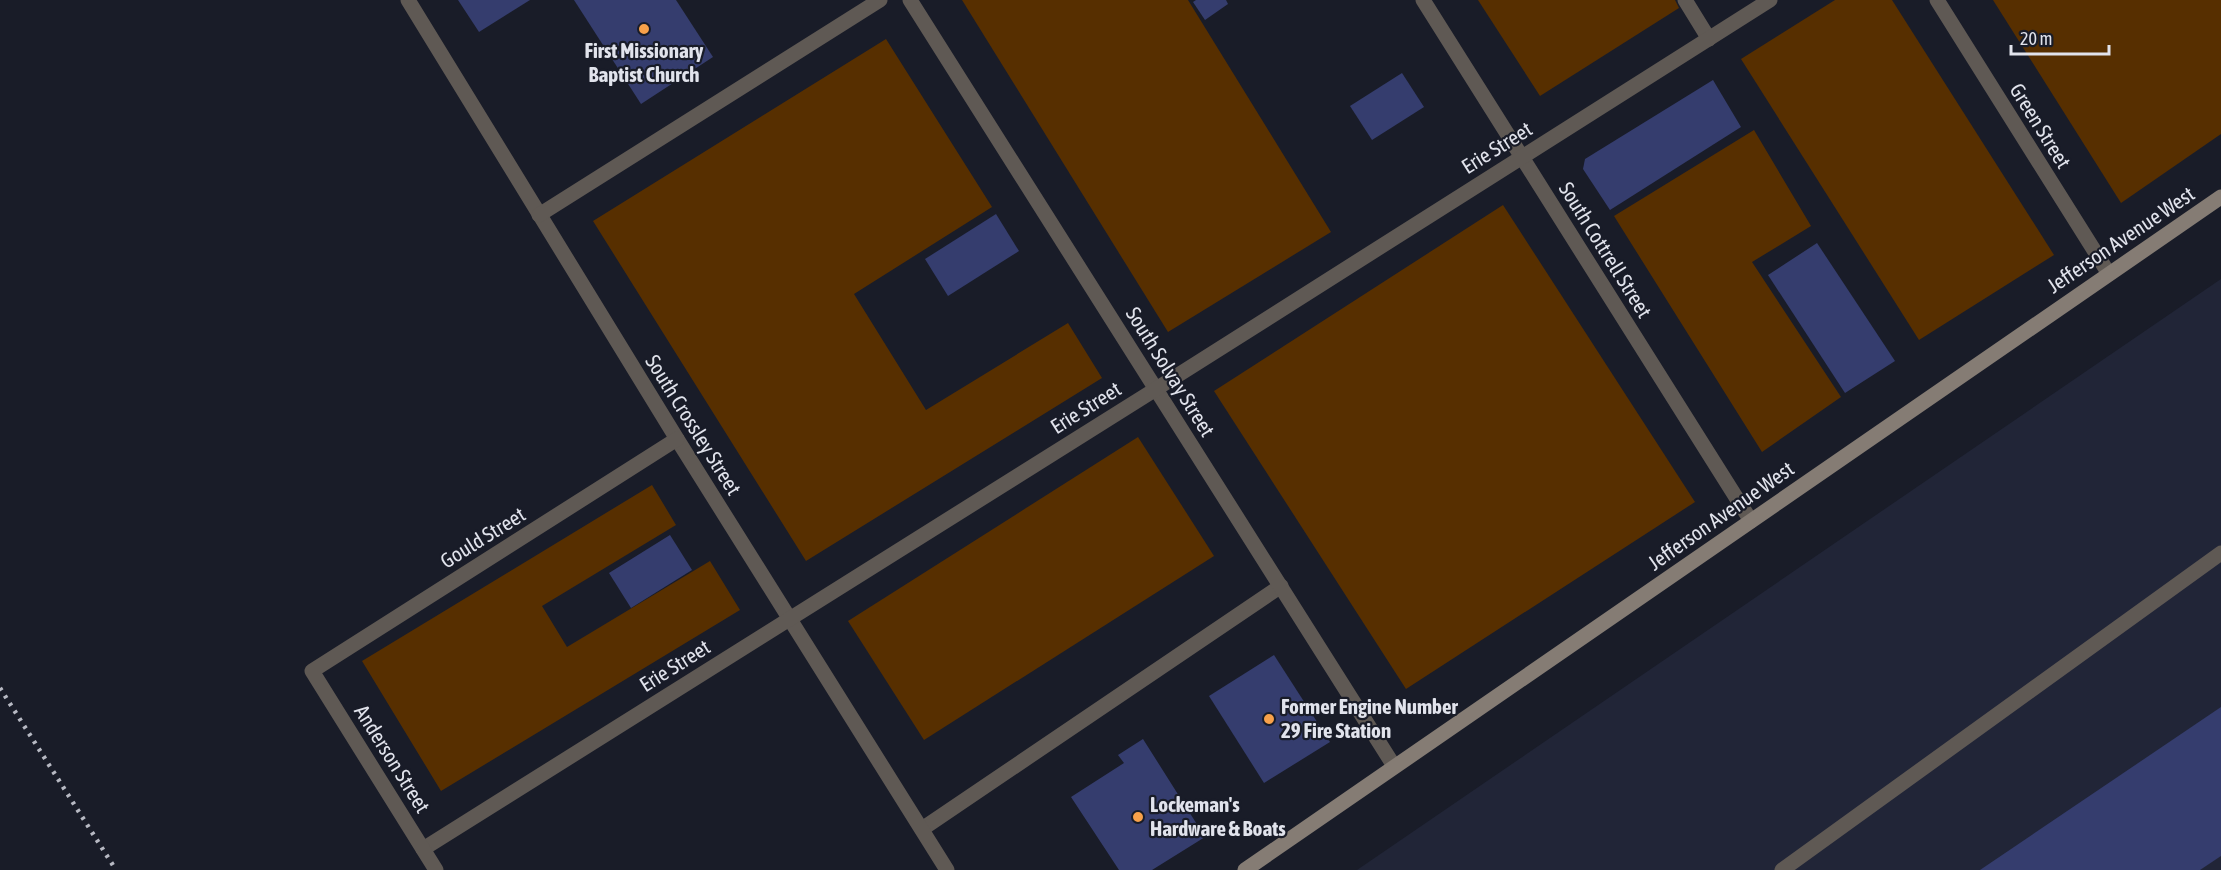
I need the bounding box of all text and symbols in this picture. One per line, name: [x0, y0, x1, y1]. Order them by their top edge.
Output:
scale bar: [2011, 18, 2108, 56]
marker: First Missionary Baptist Church: [637, 22, 651, 36]
text: 20 m: [2020, 28, 2052, 49]
place label: First Missionary Baptist Church: [584, 38, 704, 86]
street label: Green Street: [2005, 79, 2076, 172]
street label: Erie Street: [1457, 116, 1536, 178]
street label: South Cottrell Street: [1555, 177, 1657, 322]
street label: Jefferson Avenue West: [2042, 181, 2199, 297]
street label: South Solvay Street: [1122, 302, 1220, 441]
street label: South Crossley Street: [641, 350, 747, 499]
street label: Erie Street: [1046, 376, 1125, 438]
street label: Jefferson Avenue West: [1643, 456, 1798, 574]
street label: Gould Street: [436, 502, 529, 573]
street label: Erie Street: [635, 634, 714, 696]
place label: Former Engine Number 29 Fire Station: [1281, 694, 1459, 742]
street label: Anderson Street: [350, 700, 436, 817]
marker: Former Engine Number 29 Fire Station: [1262, 712, 1276, 726]
place label: Lockeman's Hardware & Boats: [1150, 792, 1286, 840]
marker: Lockeman's Hardware & Boats: [1131, 810, 1145, 824]

